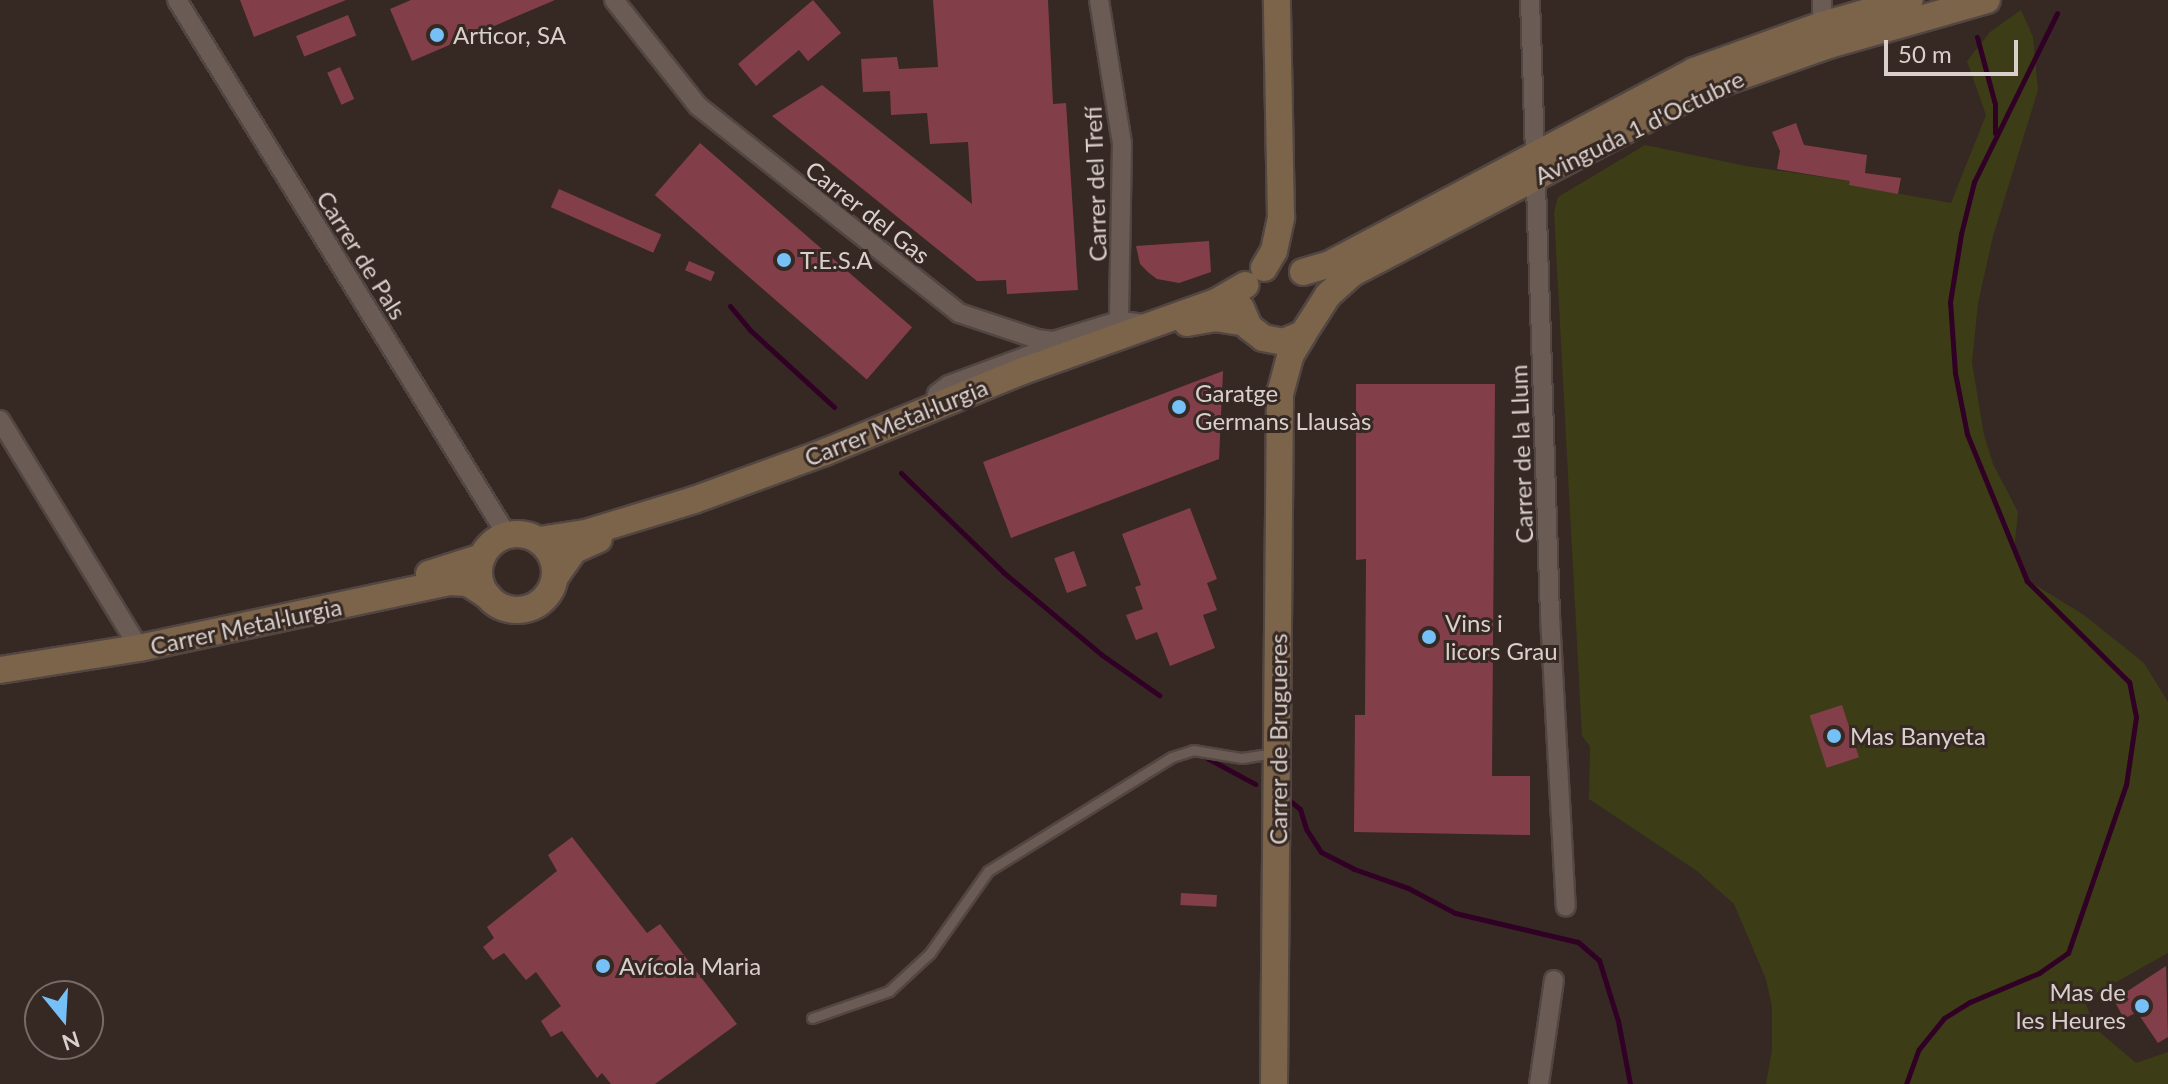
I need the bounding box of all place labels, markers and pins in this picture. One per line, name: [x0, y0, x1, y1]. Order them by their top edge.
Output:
place label: Articor, SA: [453, 21, 566, 49]
marker: Articor, SA: [428, 26, 446, 44]
place label: T.E.S.A: [800, 246, 873, 274]
marker: T.E.S.A: [775, 251, 793, 269]
place label: Garatge Germans Llausàs: [1195, 379, 1371, 435]
marker: Garatge Germans Llausàs: [1170, 398, 1188, 416]
place label: Vins i licors Grau: [1445, 609, 1558, 665]
marker: Vins i licors Grau: [1420, 628, 1438, 646]
place label: Mas Banyeta: [1850, 722, 1986, 750]
marker: Mas Banyeta: [1825, 727, 1843, 745]
place label: Avícola Maria: [619, 952, 761, 980]
marker: Avícola Maria: [594, 957, 612, 975]
place label: Mas de les Heures: [2016, 978, 2126, 1034]
marker: Mas de les Heures: [2133, 997, 2151, 1015]

